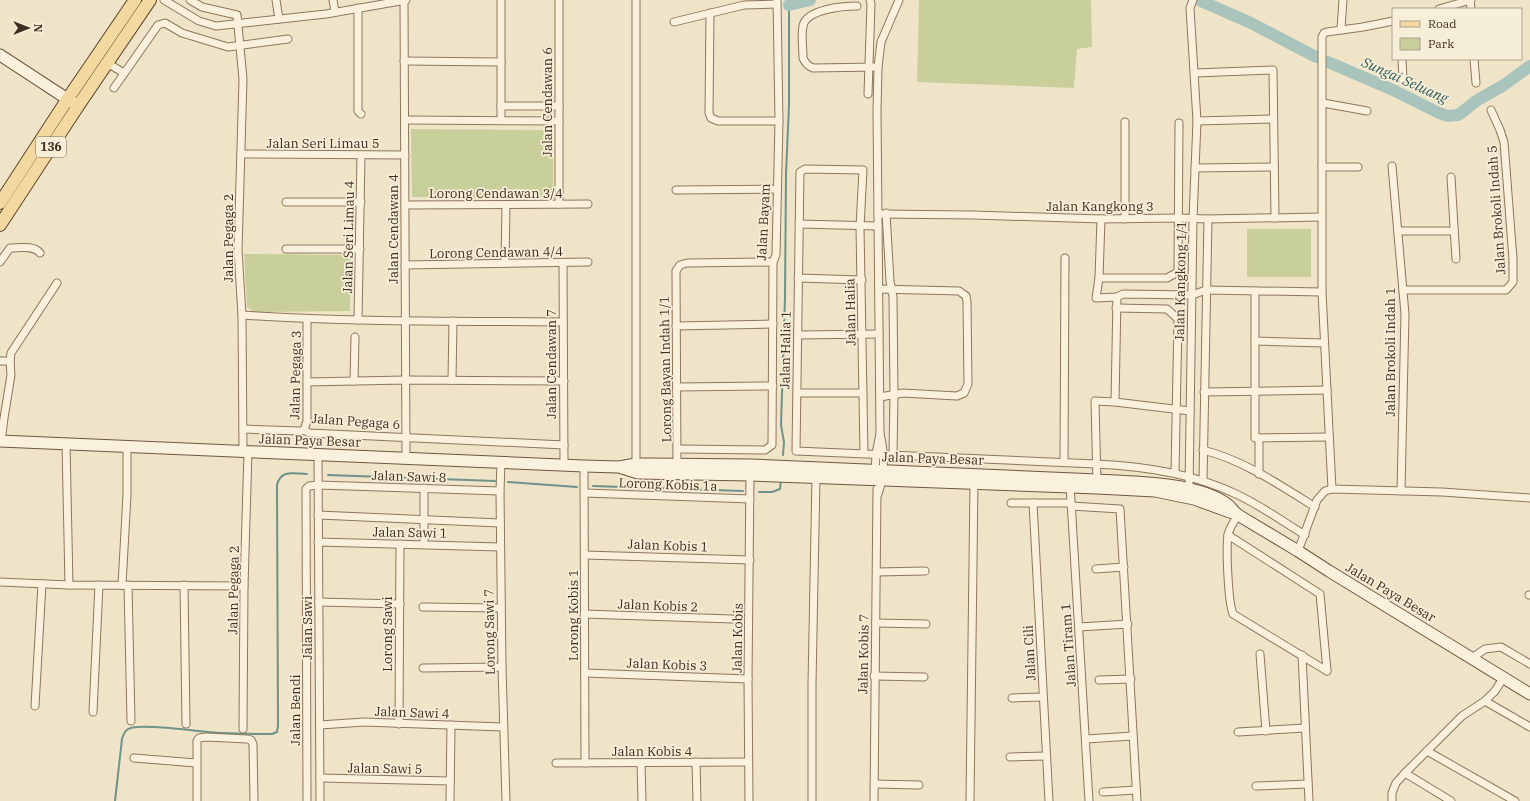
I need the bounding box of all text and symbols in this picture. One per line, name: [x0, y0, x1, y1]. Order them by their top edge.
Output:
north arrow: [8, 8, 48, 48]
legend: [1392, 8, 1522, 60]
text: Road: [1428, 16, 1457, 31]
text: N: [31, 24, 45, 33]
text: Park: [1428, 36, 1454, 51]
street label: Jalan Cendawan 6: [539, 47, 556, 157]
water label: Sungai Seluang: [1358, 52, 1451, 107]
street label: Jalan Seri Limau 5: [267, 135, 379, 152]
road number: 136: [36, 137, 66, 157]
street label: Jalan Brokoli Indah 5: [1484, 145, 1509, 275]
street label: Jalan Cendawan 4: [385, 174, 402, 284]
street label: Jalan Seri Limau 4: [339, 180, 358, 294]
street label: Jalan Bayam: [753, 183, 774, 261]
street label: Lorong Cendawan 3/4: [429, 185, 563, 202]
street label: Jalan Pegaga 2: [220, 193, 237, 283]
street label: Jalan Kangkong 3: [1046, 198, 1154, 215]
street label: Jalan Kangkong 1/1: [1171, 221, 1190, 341]
street label: Lorong Cendawan 4/4: [429, 243, 563, 262]
street label: Jalan Halia: [841, 278, 860, 346]
street label: Jalan Brokoli Indah 1: [1382, 287, 1399, 417]
street label: Lorong Bayan Indah 1/1: [656, 295, 675, 442]
street label: Jalan Cendawan 7: [543, 309, 560, 419]
street label: Jalan Halia 1: [776, 311, 795, 389]
street label: Jalan Pegaga 3: [286, 330, 305, 420]
street label: Jalan Pegaga 6: [311, 410, 401, 433]
street label: Jalan Paya Besar: [259, 430, 361, 451]
street label: Jalan Paya Besar: [882, 448, 984, 469]
street label: Jalan Sawi 8: [371, 467, 447, 486]
street label: Lorong Kobis 1a: [618, 474, 718, 495]
street label: Jalan Sawi 1: [372, 523, 448, 542]
street label: Jalan Kobis 1: [627, 536, 709, 555]
street label: Jalan Pegaga 2: [224, 545, 243, 635]
street label: Jalan Paya Besar: [1343, 559, 1439, 626]
street label: Lorong Kobis 1: [565, 569, 582, 661]
street label: Lorong Sawi 7: [480, 589, 499, 675]
street label: Jalan Sawi: [299, 596, 316, 660]
street label: Lorong Sawi: [379, 596, 396, 672]
street label: Jalan Kobis 2: [617, 596, 699, 615]
street label: Jalan Kobis: [728, 603, 747, 673]
street label: Jalan Tiram 1: [1057, 603, 1080, 687]
street label: Jalan Kobis 7: [854, 614, 873, 694]
street label: Jalan Cili: [1020, 625, 1039, 681]
street label: Jalan Kobis 3: [626, 655, 708, 674]
street label: Jalan Bendi: [287, 674, 304, 746]
street label: Jalan Sawi 4: [374, 703, 450, 722]
street label: Jalan Kobis 4: [612, 743, 692, 760]
street label: Jalan Sawi 5: [347, 759, 423, 778]

